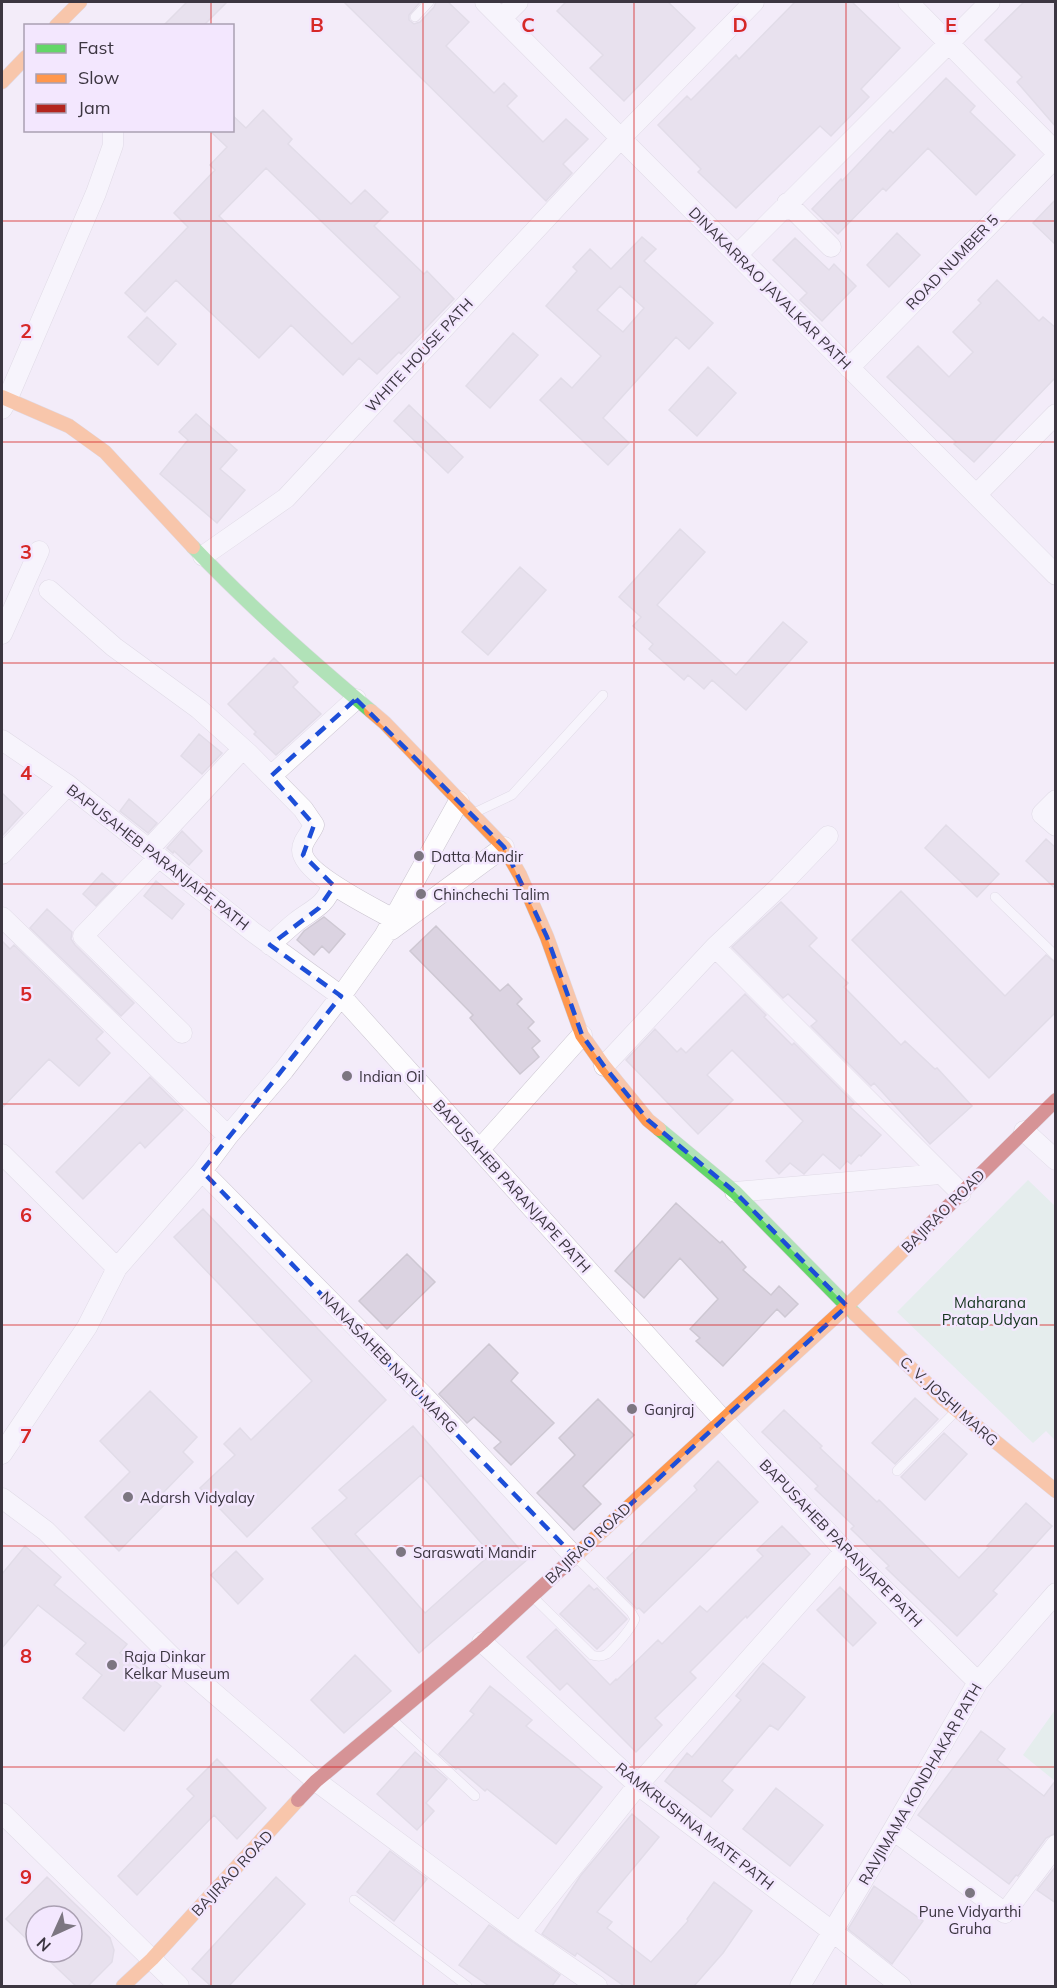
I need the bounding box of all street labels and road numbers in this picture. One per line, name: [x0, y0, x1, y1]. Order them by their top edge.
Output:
street label: DINAKARRAO JAVALKAR PATH: [685, 203, 855, 373]
street label: ROAD NUMBER 5: [902, 210, 1002, 314]
street label: WHITE HOUSE PATH: [361, 294, 477, 416]
street label: BAPUSAHEB PARANJAPE PATH: [63, 780, 253, 934]
street label: BAPUSAHEB PARANJAPE PATH: [429, 1096, 595, 1276]
street label: BAJIRAO ROAD: [897, 1165, 989, 1257]
street label: NANASAHEB NATU MARG: [316, 1287, 462, 1437]
street label: C. V. JOSHI MARG: [896, 1352, 1002, 1450]
street label: BAPUSAHEB PARANJAPE PATH: [756, 1455, 926, 1631]
street label: BAJIRAO ROAD: [541, 1498, 635, 1588]
street label: RAVJIMAMA KONDHAKAR PATH: [854, 1680, 986, 1888]
street label: RAMKRUSHNA MATE PATH: [612, 1758, 778, 1894]
street label: BAJIRAO ROAD: [187, 1826, 277, 1920]

